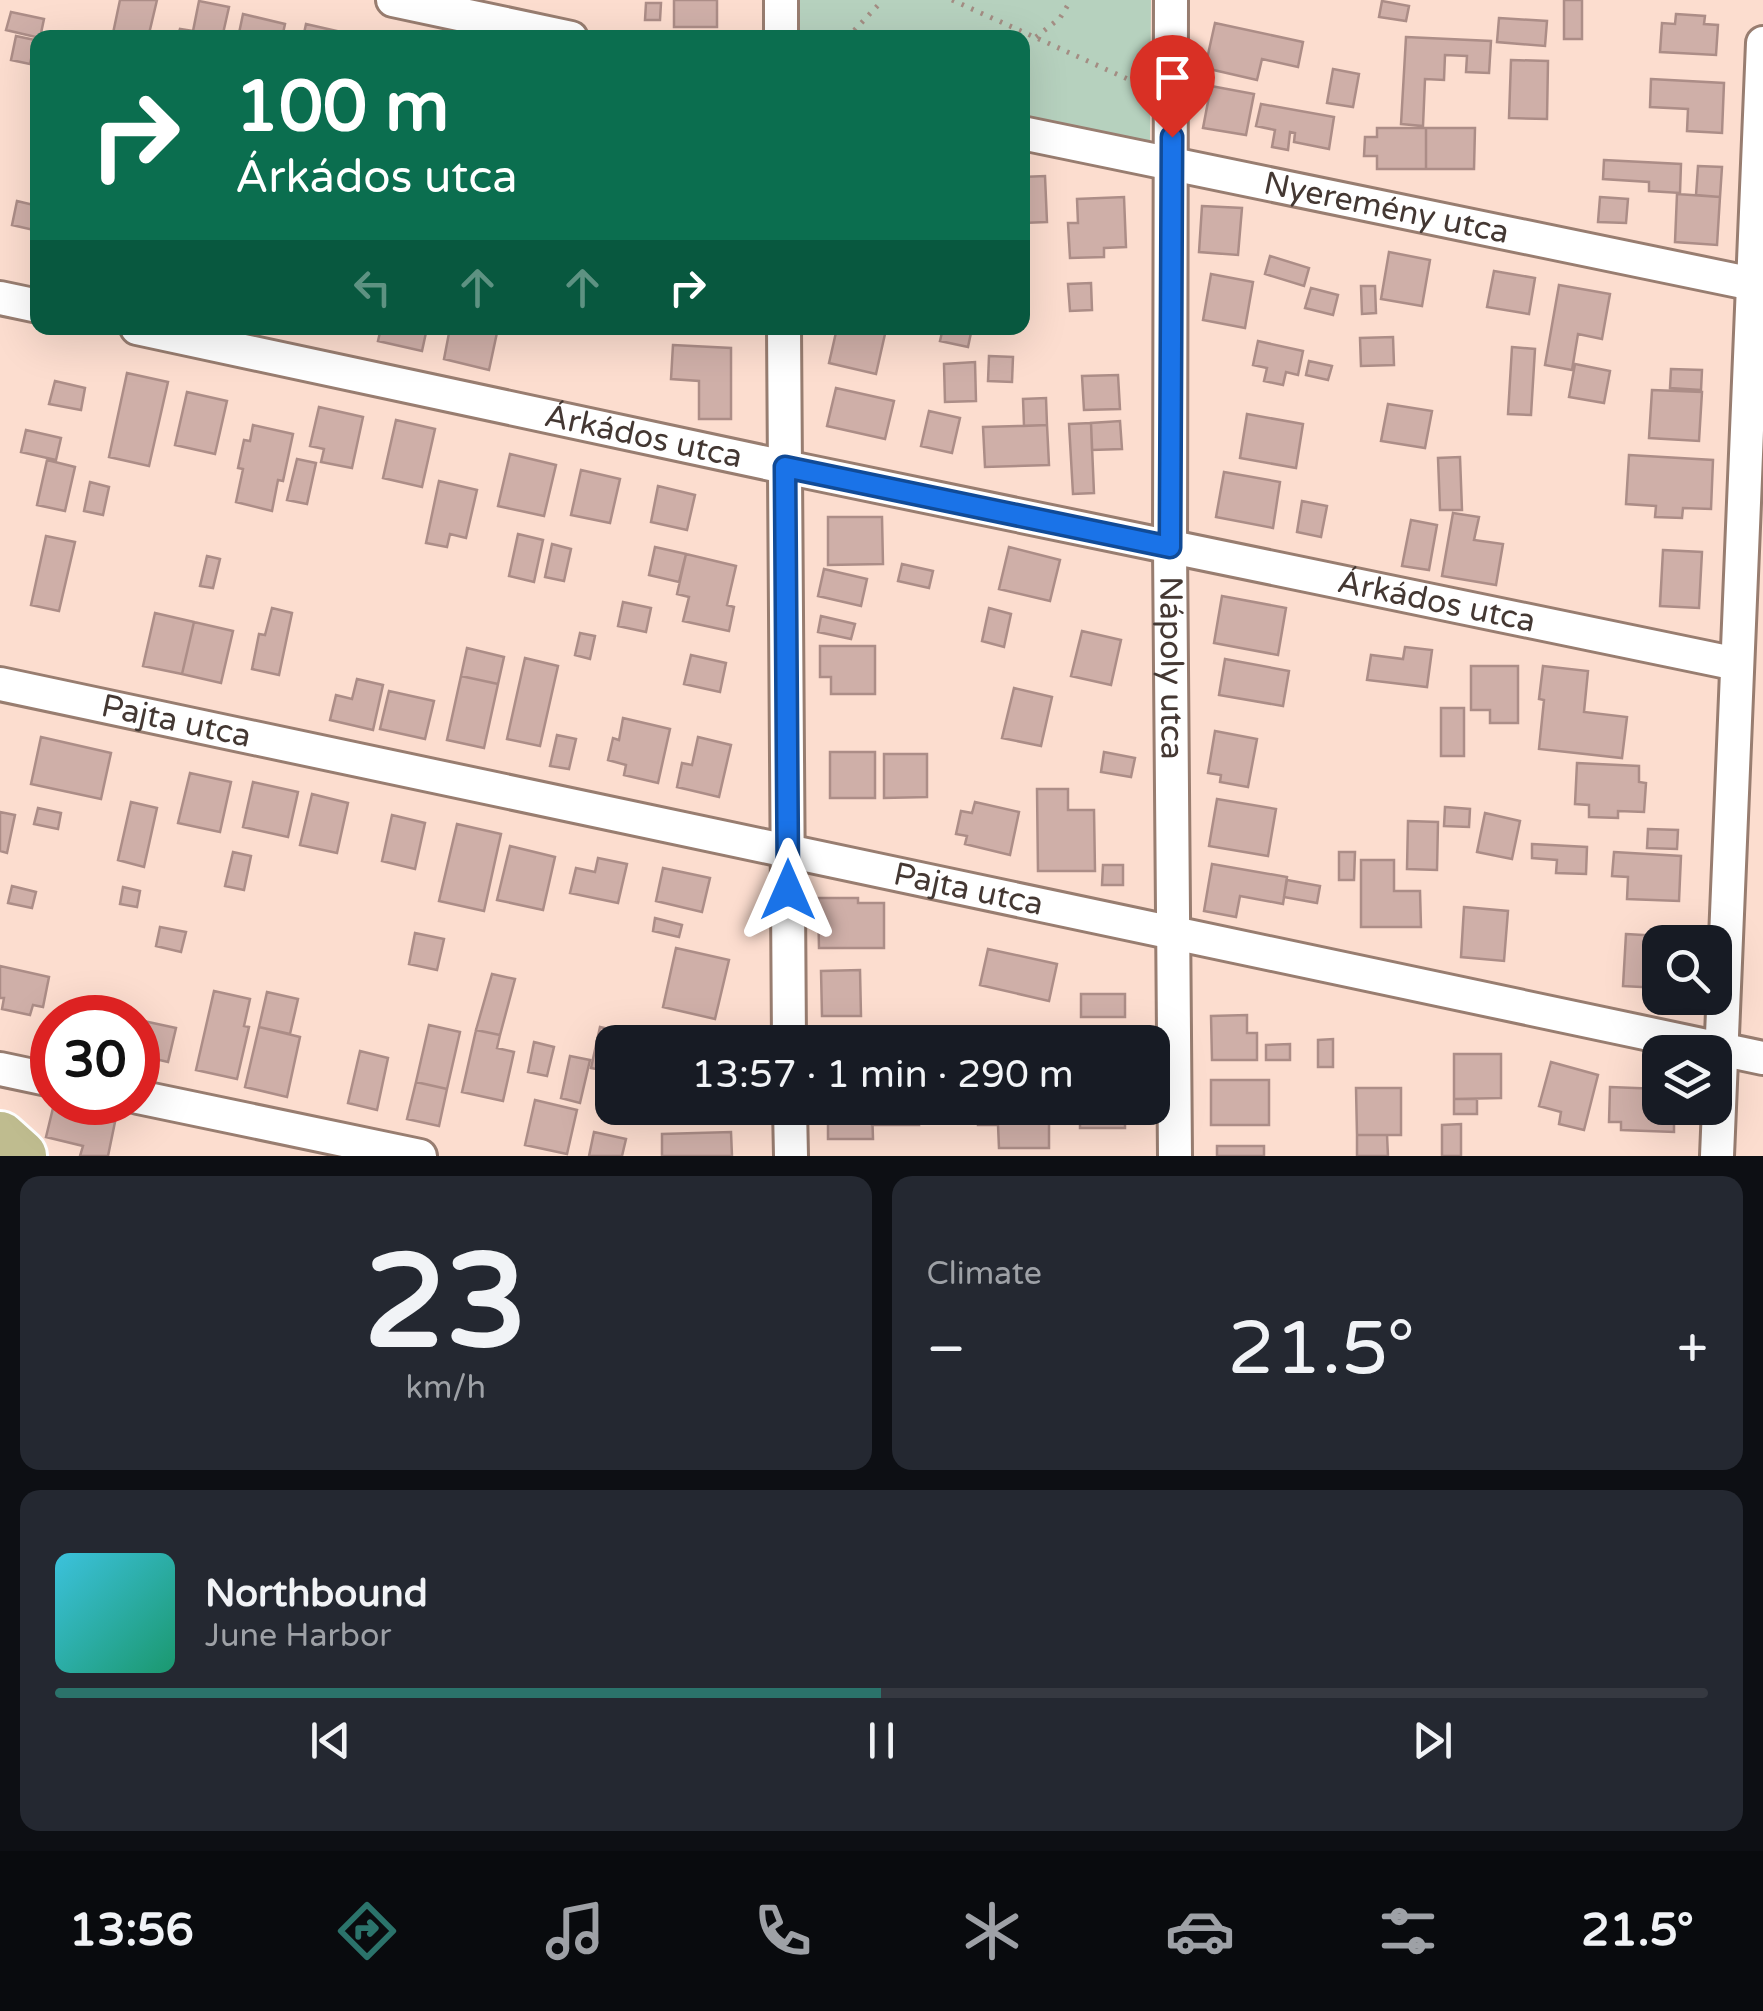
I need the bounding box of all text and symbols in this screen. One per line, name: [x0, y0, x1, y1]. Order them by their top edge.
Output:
pin: [1130, 35, 1215, 138]
icon: arrive: [1145, 50, 1200, 105]
text: 100 m: [235, 66, 449, 150]
icon: right: [70, 70, 200, 200]
text: Árkádos utca: [235, 151, 518, 205]
street label: Nyeremény utca: [1260, 164, 1512, 252]
icon: left: [345, 260, 400, 315]
icon: ahead: [450, 260, 505, 315]
icon: ahead: [555, 260, 610, 315]
icon: right: [660, 260, 715, 315]
street label: Árkádos utca: [541, 396, 746, 476]
street label: Árkádos utca: [1334, 562, 1539, 641]
street label: Nápoly utca: [1151, 576, 1191, 760]
street label: Pajta utca: [98, 687, 254, 756]
position arrow: [736, 838, 840, 942]
street label: Pajta utca: [890, 855, 1047, 924]
map controls: [1642, 925, 1732, 1125]
button: search: [1642, 925, 1732, 1015]
speed limit sign: 30: [30, 995, 160, 1125]
button: layers: [1642, 1035, 1732, 1125]
text: 13:57 · 1 min · 290 m: [691, 1052, 1074, 1098]
text: 23: [364, 1226, 527, 1382]
text: Climate: [927, 1255, 1042, 1293]
text: 21.5°: [1228, 1304, 1415, 1394]
text: −: [927, 1317, 966, 1383]
text: +: [1677, 1317, 1708, 1383]
text: km/h: [406, 1369, 486, 1407]
text: Northbound: [205, 1571, 428, 1617]
text: June Harbor: [205, 1617, 392, 1655]
icon: previous: [303, 1713, 358, 1768]
icon: pause: [854, 1713, 909, 1768]
icon: next: [1405, 1713, 1460, 1768]
icon: directions: [332, 1896, 402, 1966]
icon: music: [540, 1896, 610, 1966]
icon: phone: [748, 1896, 818, 1966]
icon: climate: [957, 1896, 1027, 1966]
icon: car: [1165, 1896, 1235, 1966]
icon: filters: [1373, 1896, 1443, 1966]
text: 13:56: [69, 1904, 194, 1958]
text: 21.5°: [1581, 1904, 1694, 1958]

